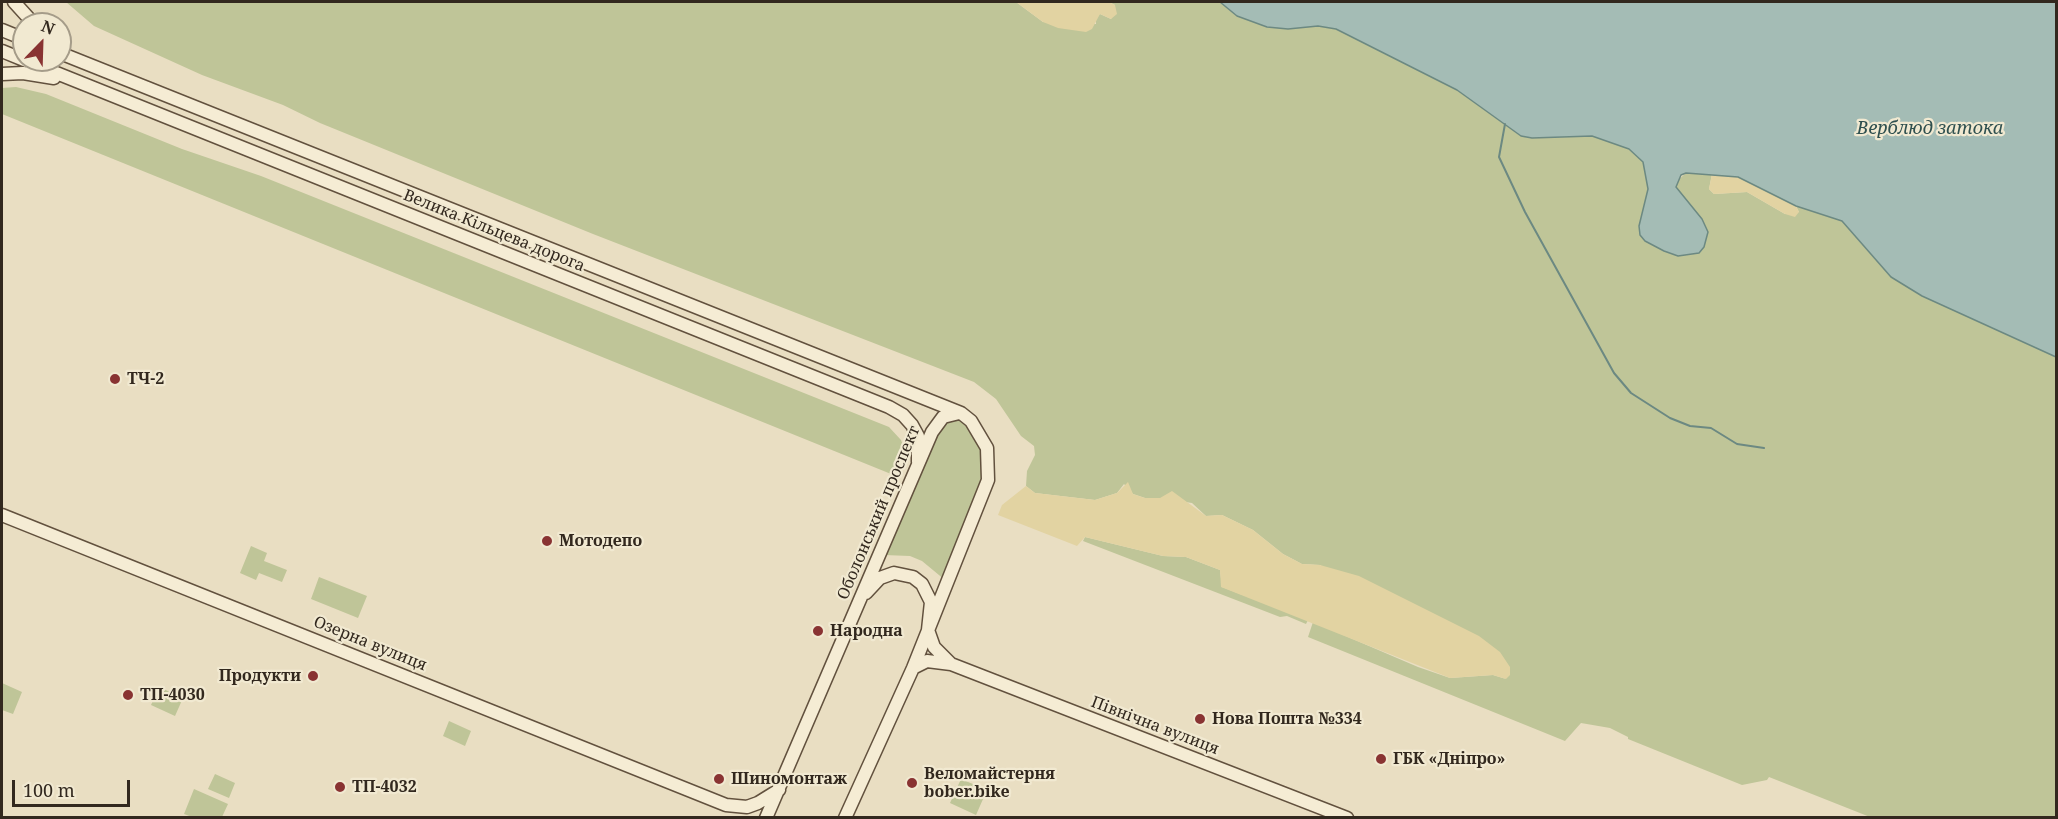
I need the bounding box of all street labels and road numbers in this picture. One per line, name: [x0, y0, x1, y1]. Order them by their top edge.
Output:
street label: Велика Кільцева дорога: [400, 186, 588, 276]
street label: Оболонський проспект: [834, 423, 924, 603]
street label: Озерна вулиця: [311, 613, 429, 675]
street label: Північна вулиця: [1088, 693, 1222, 759]

